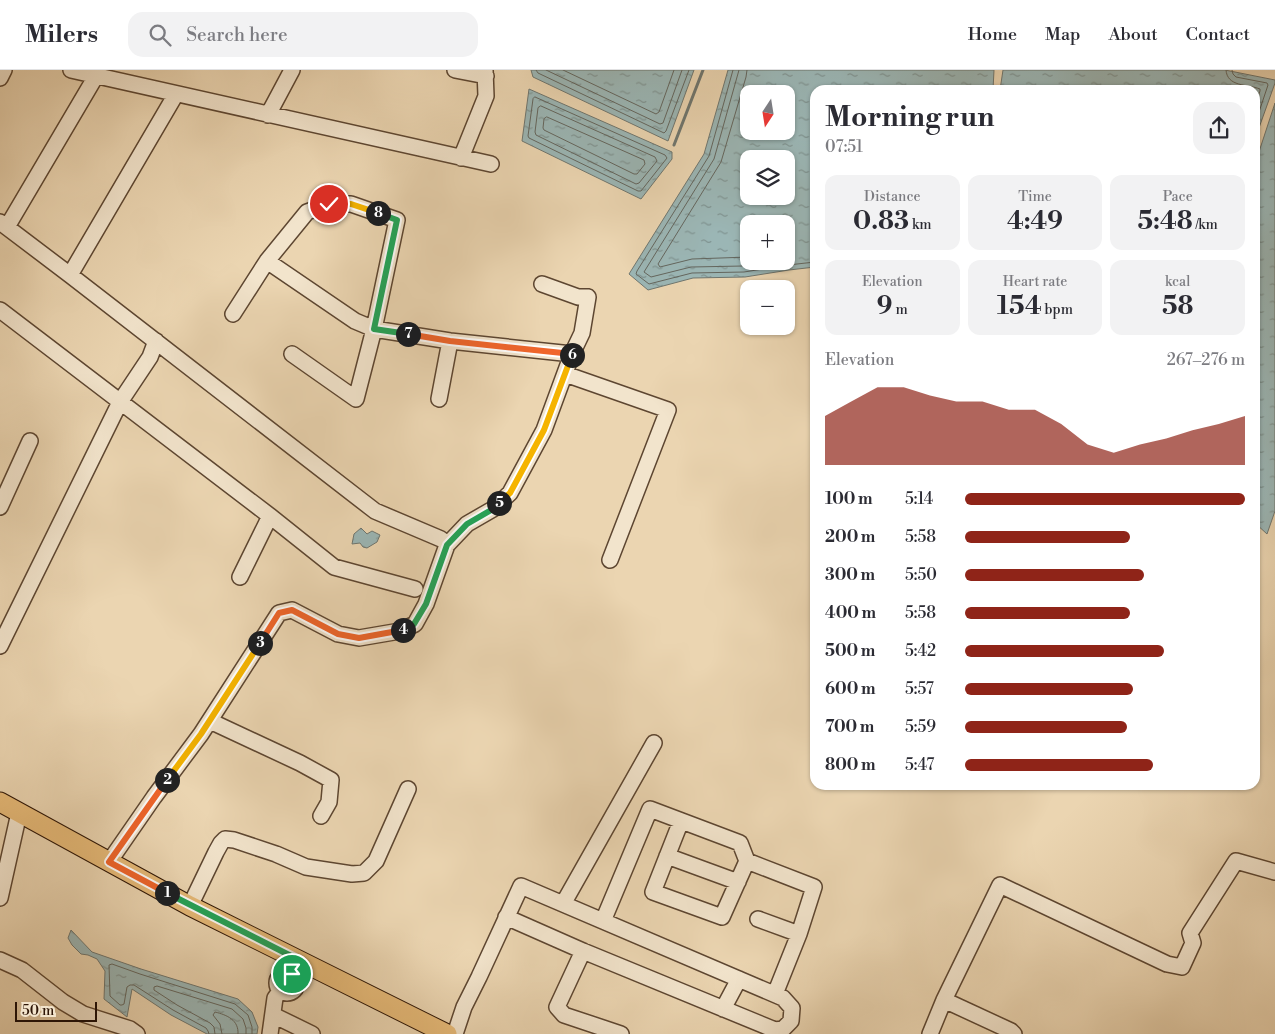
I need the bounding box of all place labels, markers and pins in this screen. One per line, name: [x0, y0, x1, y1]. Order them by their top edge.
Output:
pin: [308, 183, 350, 225]
pin: 8: [366, 200, 390, 226]
pin: 7: [396, 322, 420, 346]
pin: 6: [560, 342, 584, 368]
pin: 5: [486, 490, 512, 516]
pin: 4: [390, 618, 416, 642]
pin: 3: [248, 630, 272, 656]
pin: 2: [154, 768, 180, 792]
pin: 1: [154, 880, 180, 906]
pin: [271, 953, 313, 995]

